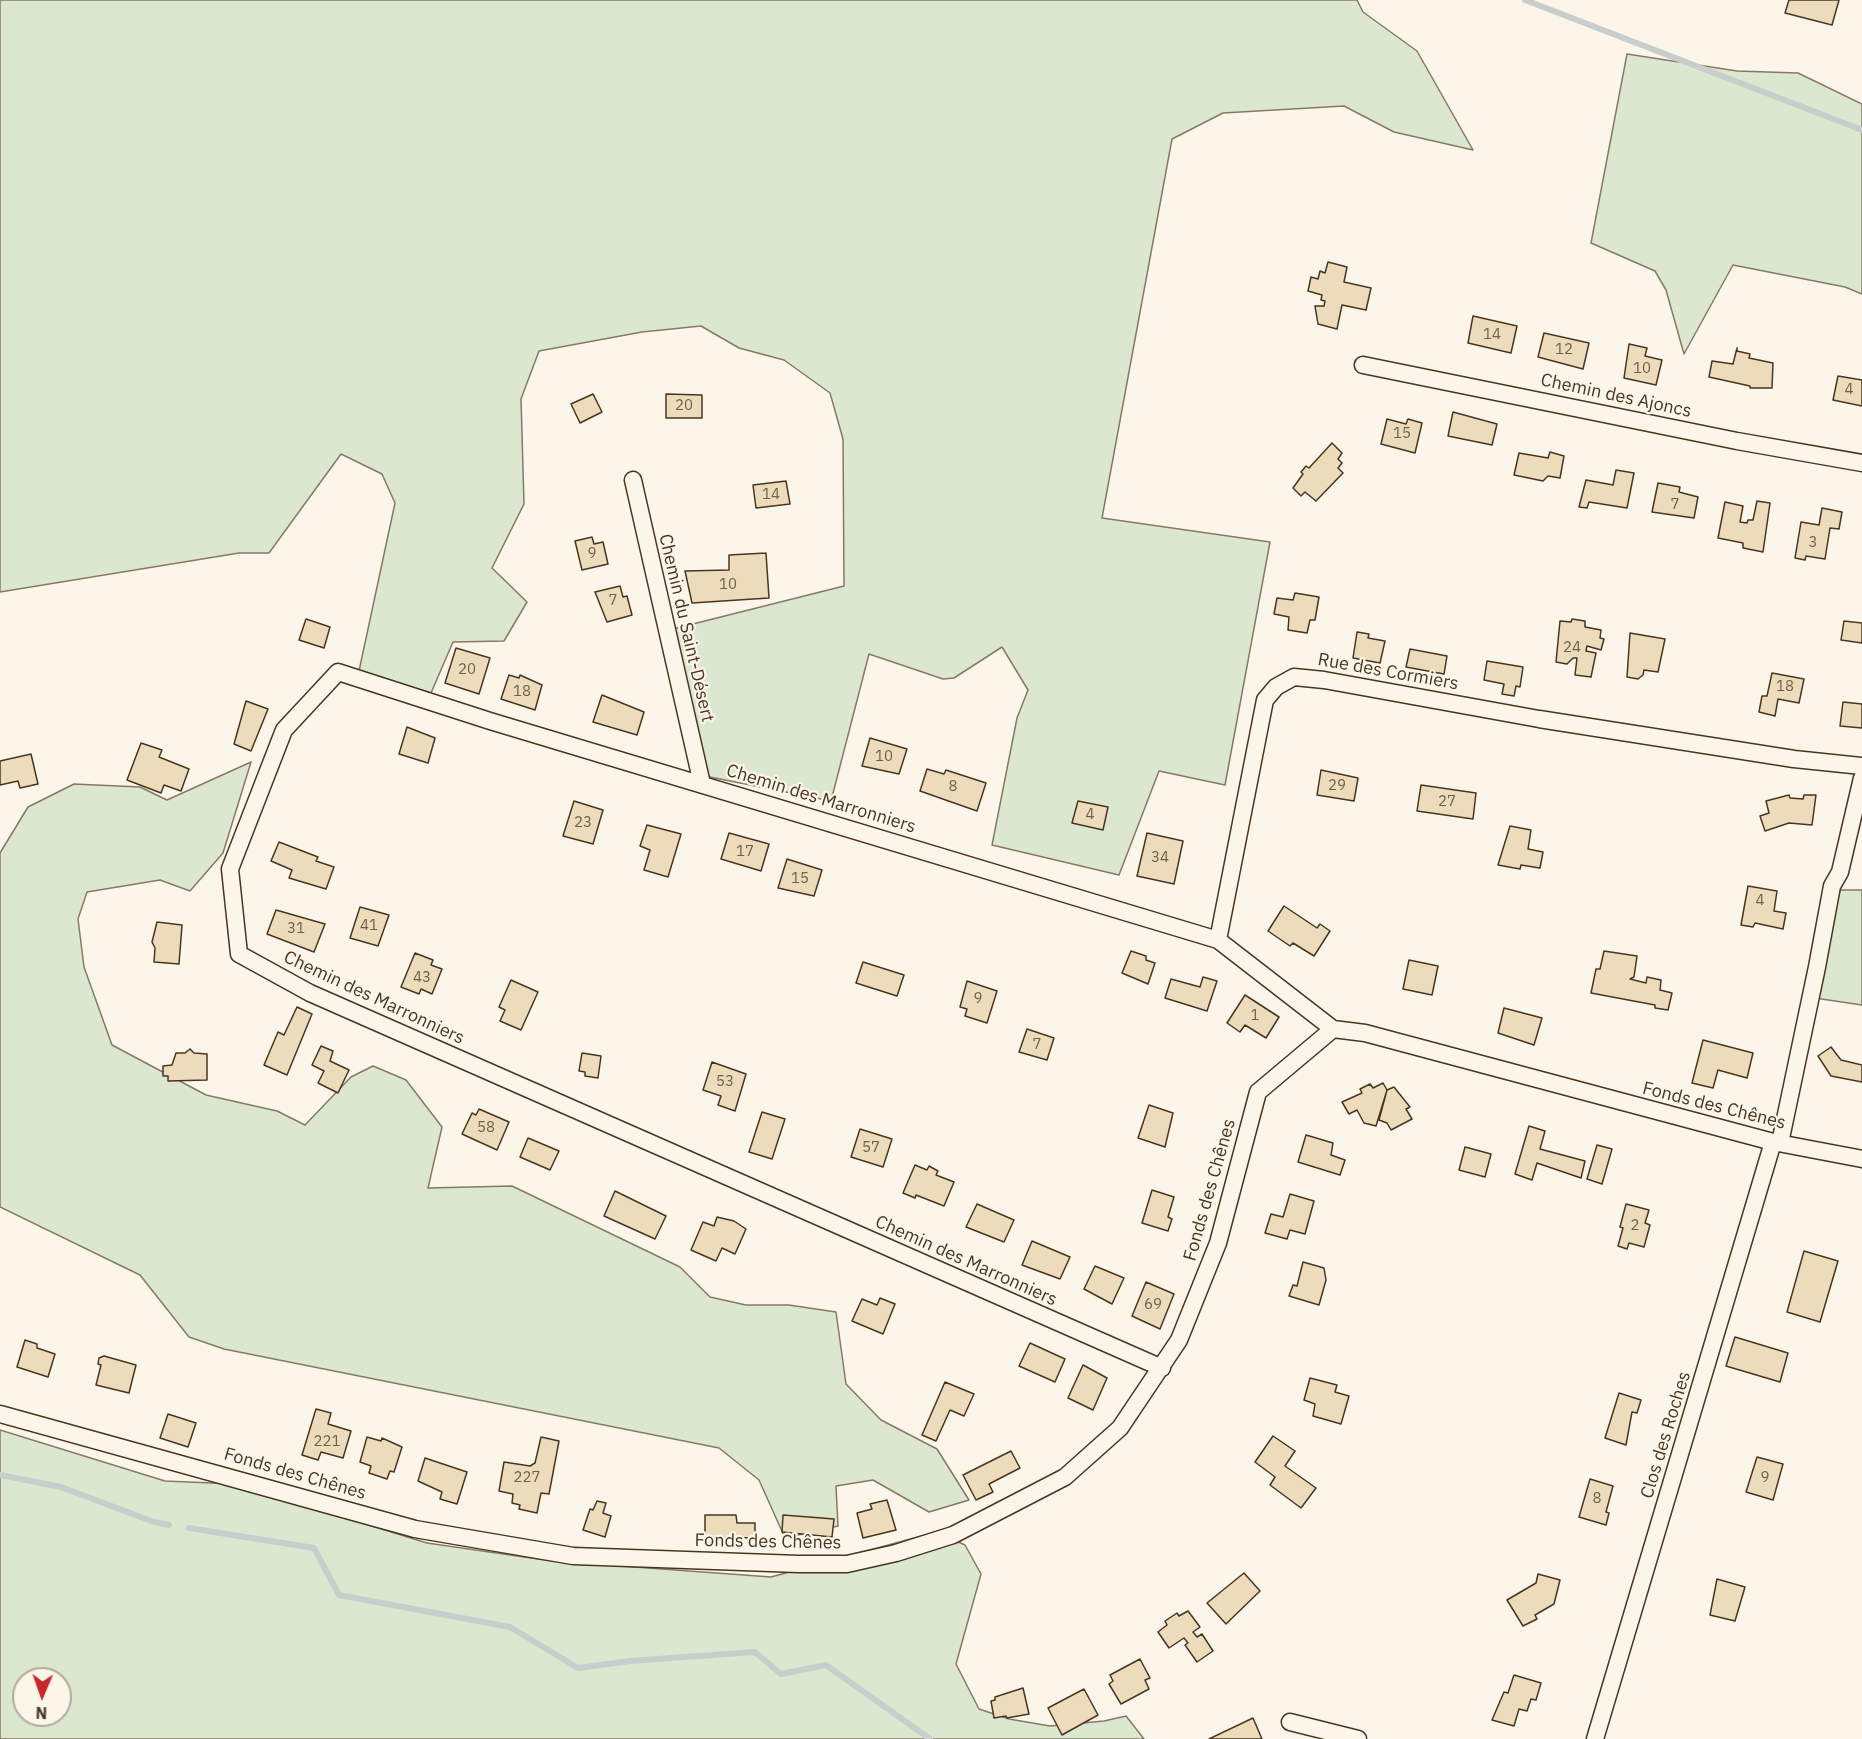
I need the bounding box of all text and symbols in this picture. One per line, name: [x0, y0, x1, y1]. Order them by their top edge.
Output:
house number: 14: [1483, 326, 1501, 344]
house number: 12: [1555, 341, 1573, 359]
house number: 10: [1633, 360, 1651, 378]
street label: Chemin des Ajoncs: [1539, 369, 1693, 423]
house number: 4: [1845, 381, 1853, 399]
house number: 20: [675, 397, 693, 415]
house number: 15: [1393, 425, 1411, 443]
house number: 14: [762, 486, 780, 504]
house number: 7: [1671, 496, 1679, 514]
street label: Chemin du Saint-Désert: [654, 532, 718, 724]
house number: 3: [1809, 534, 1817, 552]
house number: 9: [588, 545, 596, 563]
house number: 10: [719, 576, 737, 594]
house number: 7: [609, 592, 617, 610]
house number: 24: [1563, 639, 1581, 657]
street label: Rue des Cormiers: [1316, 649, 1460, 695]
house number: 20: [458, 661, 476, 679]
house number: 18: [1776, 678, 1794, 696]
house number: 18: [513, 683, 531, 701]
house number: 10: [875, 748, 893, 766]
street label: Chemin des Marronniers: [724, 760, 918, 838]
house number: 29: [1328, 777, 1346, 795]
house number: 8: [949, 778, 957, 796]
house number: 27: [1438, 793, 1456, 811]
house number: 4: [1086, 806, 1094, 824]
house number: 23: [574, 814, 592, 832]
house number: 17: [736, 843, 754, 861]
house number: 34: [1151, 849, 1169, 867]
house number: 15: [791, 870, 809, 888]
house number: 4: [1756, 892, 1764, 910]
house number: 41: [360, 917, 378, 935]
house number: 31: [287, 920, 305, 938]
street label: Chemin des Marronniers: [280, 947, 468, 1049]
house number: 43: [413, 969, 431, 987]
house number: 9: [974, 990, 982, 1008]
house number: 1: [1251, 1007, 1259, 1025]
house number: 7: [1033, 1036, 1041, 1054]
house number: 53: [716, 1073, 734, 1091]
street label: Fonds des Chênes: [1640, 1078, 1788, 1134]
street label: Fonds des Chênes: [1179, 1116, 1241, 1264]
house number: 58: [477, 1119, 495, 1137]
house number: 57: [862, 1139, 880, 1157]
street label: Chemin des Marronniers: [872, 1211, 1060, 1311]
house number: 2: [1631, 1217, 1639, 1235]
house number: 69: [1144, 1296, 1162, 1314]
street label: Clos des Roches: [1636, 1369, 1696, 1501]
house number: 221: [314, 1433, 340, 1451]
street label: Fonds des Chênes: [221, 1443, 369, 1505]
house number: 227: [514, 1469, 540, 1487]
house number: 9: [1761, 1469, 1769, 1487]
house number: 8: [1593, 1490, 1601, 1508]
street label: Fonds des Chênes: [694, 1530, 842, 1554]
north arrow: [12, 1667, 72, 1727]
text: N: [35, 1703, 48, 1723]

